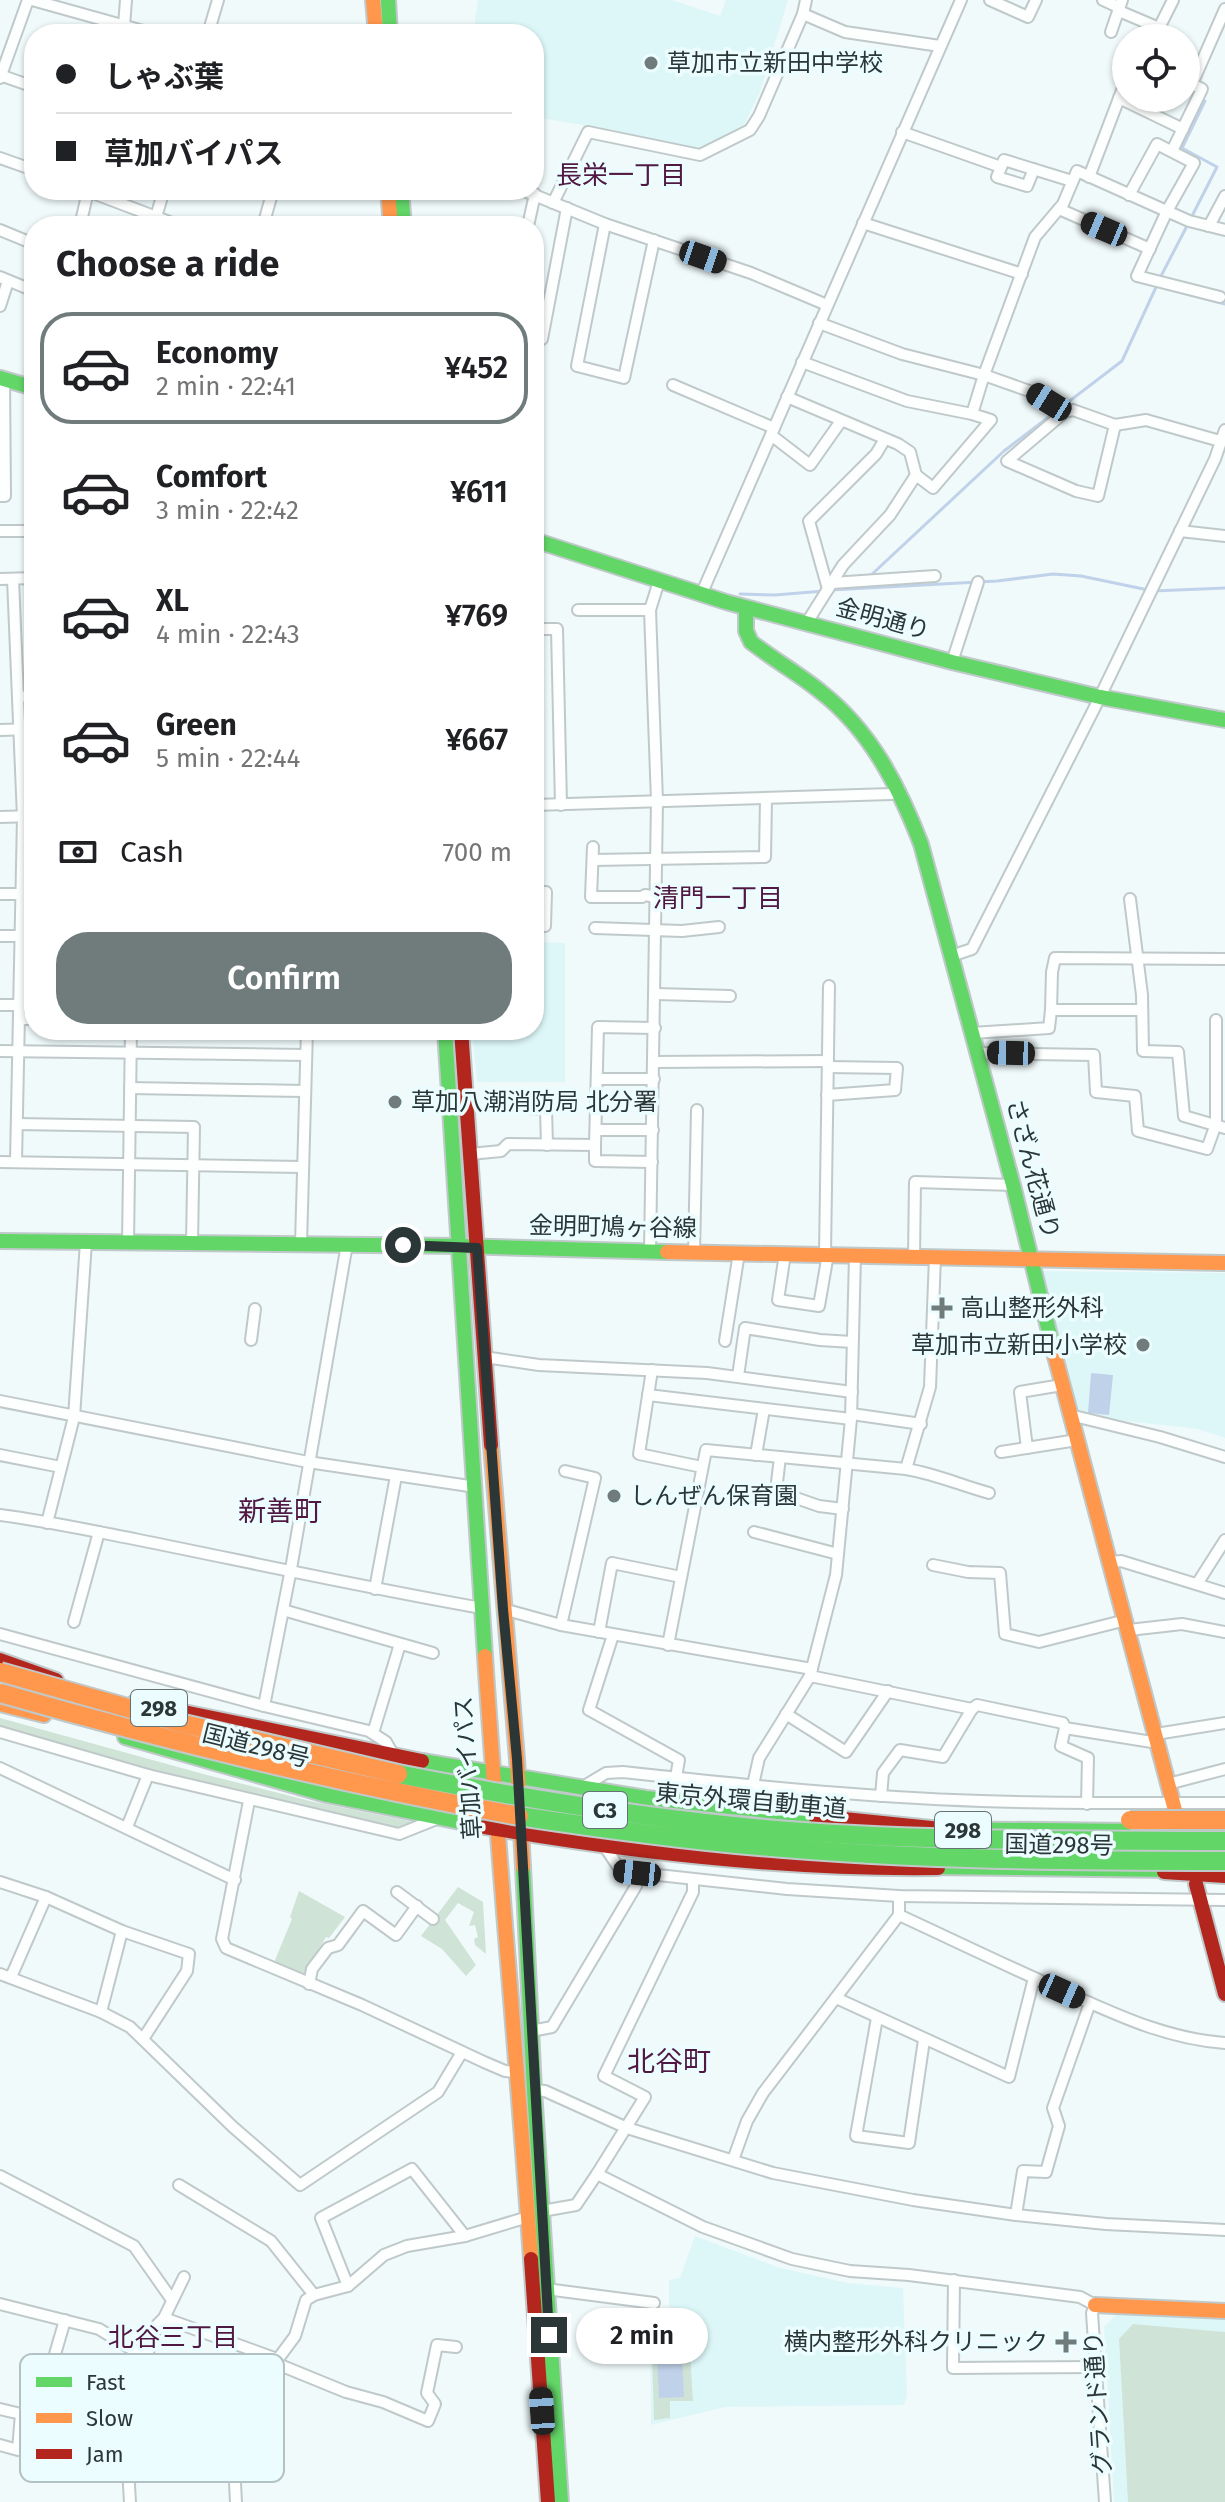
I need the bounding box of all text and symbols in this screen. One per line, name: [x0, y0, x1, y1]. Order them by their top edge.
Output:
map controls: [1112, 24, 1200, 112]
button: locate: [1112, 24, 1200, 112]
place label: 草加市立新田中学校: [667, 49, 883, 77]
marker: 草加市立新田中学校: [642, 54, 660, 72]
text: しゃぶ葉: [104, 59, 224, 95]
text: 草加バイパス: [104, 136, 283, 172]
district label: 長栄一丁目: [556, 160, 686, 191]
car: [1077, 209, 1131, 249]
car: [676, 238, 730, 276]
text: Choose a ride: [56, 242, 279, 286]
icon: car: [60, 332, 132, 404]
text: Economy: [156, 335, 278, 371]
text: ¥452: [445, 350, 508, 386]
text: 2 min · 22:41: [156, 371, 296, 402]
car: [1022, 379, 1076, 425]
icon: car: [60, 456, 132, 528]
text: Comfort: [156, 459, 267, 495]
text: ¥611: [450, 474, 508, 510]
text: 3 min · 22:42: [156, 495, 299, 526]
icon: car: [60, 580, 132, 652]
text: XL: [156, 583, 189, 619]
street label: 金明通り: [833, 593, 933, 645]
text: ¥769: [445, 598, 508, 634]
text: 4 min · 22:43: [156, 619, 300, 650]
icon: car: [60, 704, 132, 776]
text: Green: [156, 707, 237, 743]
text: ¥667: [446, 722, 508, 758]
text: 5 min · 22:44: [156, 743, 300, 774]
icon: cash: [56, 830, 100, 874]
text: Cash: [120, 834, 184, 870]
text: 700 m: [443, 837, 512, 868]
district label: 清門一丁目: [653, 883, 783, 914]
button: Confirm: [56, 932, 512, 1024]
car: [987, 1041, 1035, 1065]
place label: 草加八潮消防局 北分署: [411, 1088, 657, 1116]
marker: 草加八潮消防局 北分署: [386, 1093, 404, 1111]
street label: さざん花通り: [1001, 1096, 1065, 1242]
street label: 金明町鳩ヶ谷線: [529, 1212, 697, 1242]
route start: [385, 1227, 421, 1263]
place label: 高山整形外科: [960, 1294, 1104, 1322]
marker: 高山整形外科: [931, 1297, 953, 1319]
place label: 草加市立新田小学校: [911, 1331, 1127, 1359]
marker: 草加市立新田小学校: [1134, 1336, 1152, 1354]
place label: しんぜん保育園: [630, 1482, 798, 1510]
marker: しんぜん保育園: [605, 1487, 623, 1505]
district label: 新善町: [238, 1495, 322, 1528]
road number: 298: [131, 1690, 187, 1726]
street label: 草加バイパス: [449, 1695, 487, 1841]
street label: 国道298号: [200, 1719, 312, 1773]
street label: 東京外環自動車道: [654, 1779, 848, 1823]
road number: C3: [583, 1792, 627, 1828]
road number: 298: [935, 1812, 991, 1848]
street label: 国道298号: [1004, 1830, 1114, 1860]
car: [612, 1859, 662, 1887]
car: [1035, 1970, 1089, 2012]
district label: 北谷町: [627, 2045, 711, 2078]
callout: 2 min: [577, 2307, 709, 2363]
route end: [531, 2317, 567, 2353]
text: 2 min: [610, 2320, 674, 2351]
district label: 北谷三丁目: [108, 2322, 238, 2353]
place label: 横内整形外科クリニック: [784, 2328, 1048, 2356]
street label: グランド通り: [1079, 2330, 1117, 2476]
marker: 横内整形外科クリニック: [1055, 2331, 1077, 2353]
legend: [20, 2354, 284, 2482]
text: Fast: [86, 2369, 126, 2396]
car: [528, 2386, 556, 2436]
text: Slow: [86, 2405, 133, 2432]
text: Jam: [86, 2441, 124, 2468]

